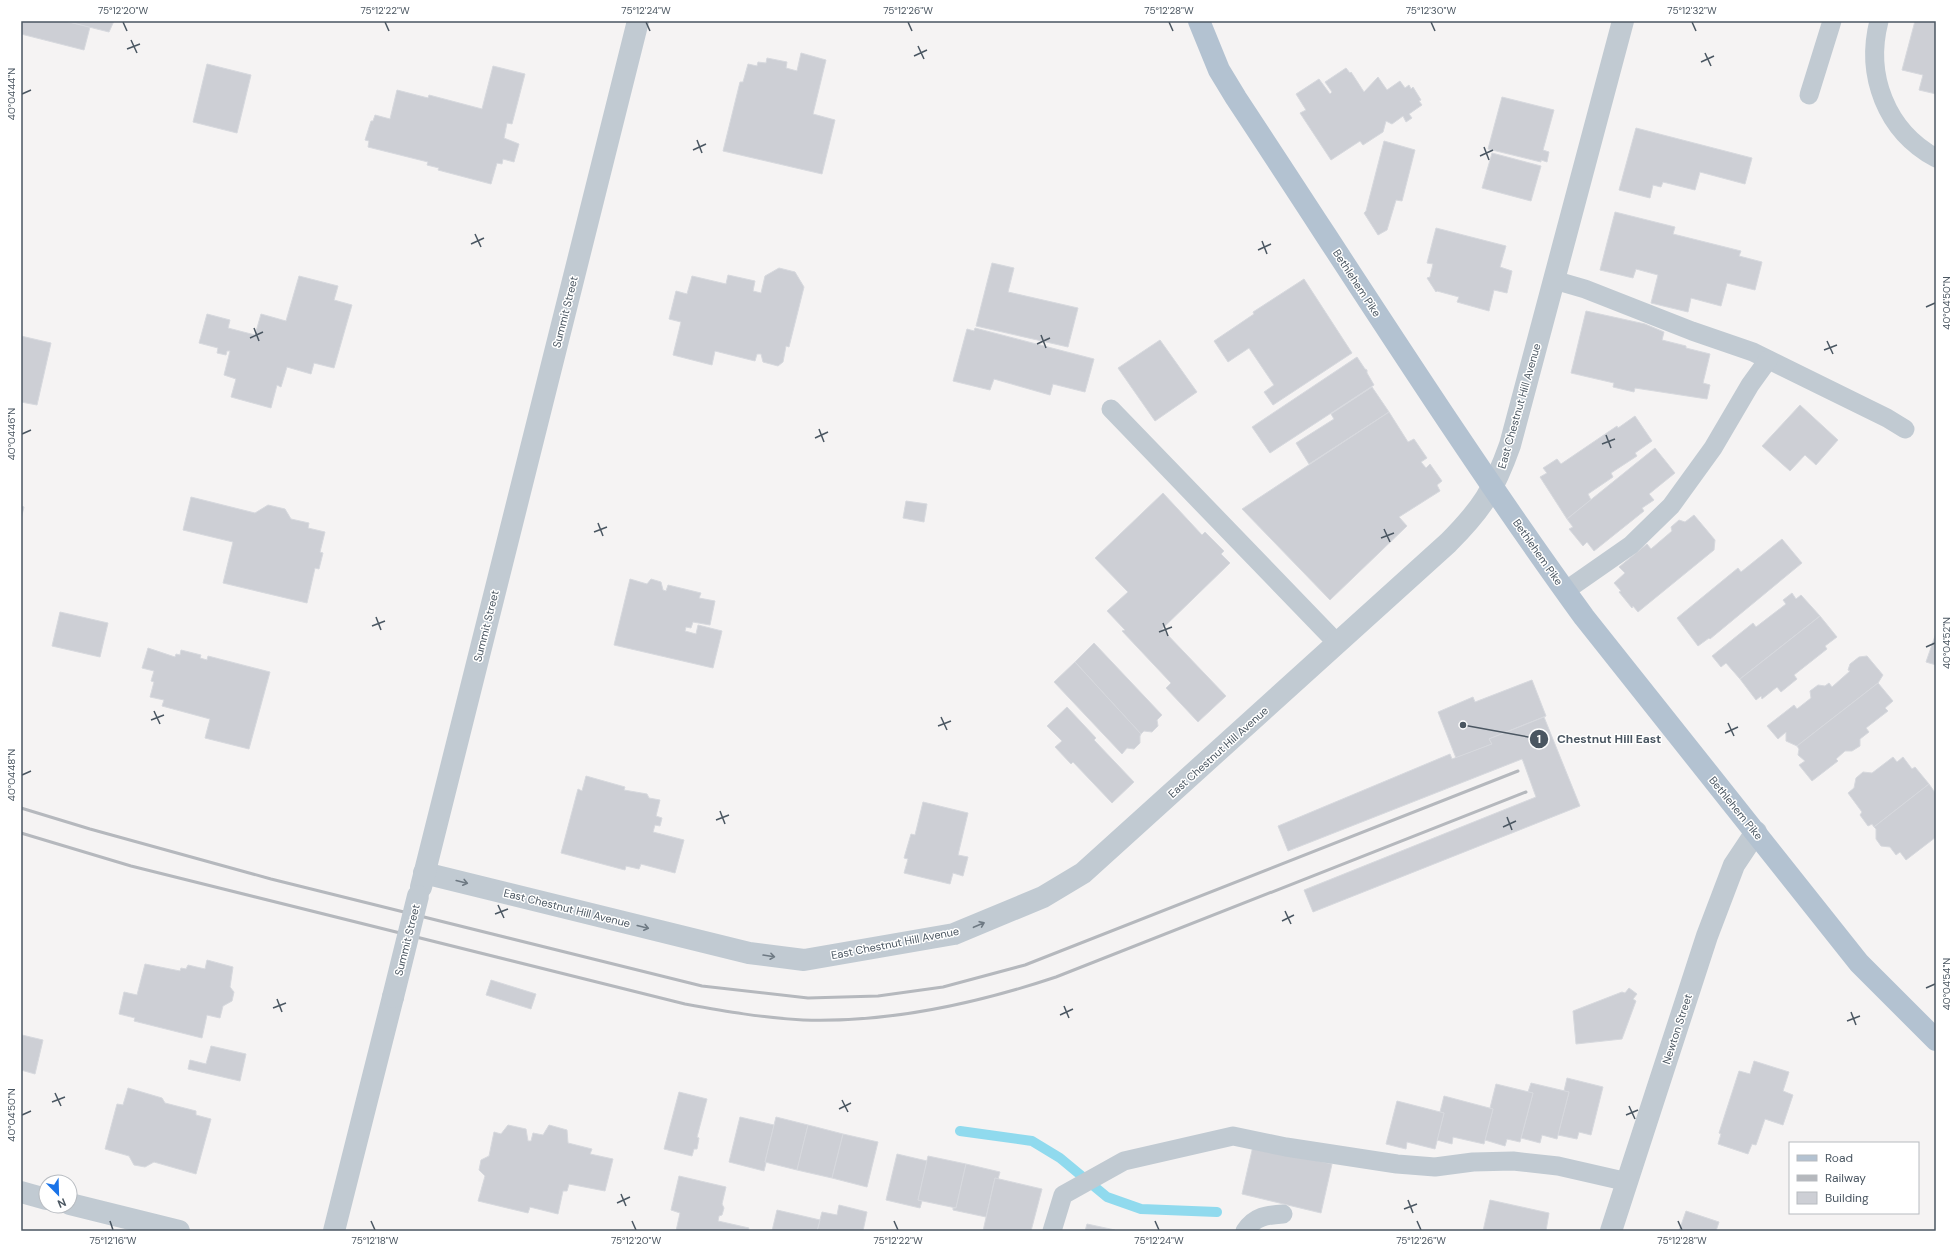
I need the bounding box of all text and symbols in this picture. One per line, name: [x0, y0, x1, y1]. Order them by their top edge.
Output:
text: 75°12'20"W: [98, 4, 148, 17]
text: 75°12'22"W: [360, 4, 410, 17]
text: 75°12'24"W: [621, 4, 671, 17]
text: 75°12'26"W: [883, 4, 933, 17]
text: 75°12'28"W: [1144, 4, 1194, 17]
text: 75°12'30"W: [1406, 4, 1457, 17]
text: 75°12'32"W: [1667, 4, 1717, 17]
text: 40°04'44"N: [5, 68, 18, 120]
street label: Bethlehem Pike: [1330, 247, 1384, 319]
street label: Summit Street: [549, 275, 581, 349]
text: 40°04'50"N: [1940, 276, 1953, 330]
street label: East Chestnut Hill Avenue: [1494, 342, 1544, 470]
text: 40°04'46"N: [5, 408, 18, 460]
street label: Bethlehem Pike: [1510, 516, 1566, 588]
street label: Summit Street: [470, 589, 502, 663]
text: 40°04'52"N: [1940, 617, 1953, 669]
street label: East Chestnut Hill Avenue: [1165, 703, 1271, 801]
callout: Chestnut Hill East: [1529, 727, 1669, 751]
text: 1: [1537, 731, 1541, 747]
text: Chestnut Hill East: [1557, 731, 1661, 747]
text: 40°04'48"N: [5, 749, 18, 801]
street label: Bethlehem Pike: [1706, 773, 1766, 843]
one-way arrow: [455, 879, 468, 887]
street label: East Chestnut Hill Avenue: [502, 885, 632, 931]
street label: Summit Street: [391, 903, 423, 977]
one-way arrow: [973, 920, 985, 928]
one-way arrow: [636, 923, 649, 931]
street label: East Chestnut Hill Avenue: [830, 924, 960, 962]
one-way arrow: [762, 952, 775, 960]
text: 40°04'54"N: [1940, 958, 1953, 1010]
street label: Newton Street: [1659, 992, 1695, 1066]
text: 40°04'50"N: [5, 1088, 18, 1142]
legend: [1789, 1142, 1919, 1214]
text: Road: [1825, 1150, 1853, 1166]
text: Railway: [1825, 1170, 1866, 1186]
north arrow: [38, 1174, 78, 1214]
text: Building: [1825, 1190, 1869, 1206]
text: N: [55, 1195, 68, 1211]
text: 75°12'16"W: [89, 1234, 137, 1247]
text: 75°12'18"W: [352, 1234, 399, 1247]
text: 75°12'20"W: [611, 1234, 661, 1247]
text: 75°12'22"W: [873, 1234, 923, 1247]
text: 75°12'24"W: [1134, 1234, 1184, 1247]
text: 75°12'26"W: [1396, 1234, 1446, 1247]
text: 75°12'28"W: [1657, 1234, 1707, 1247]

